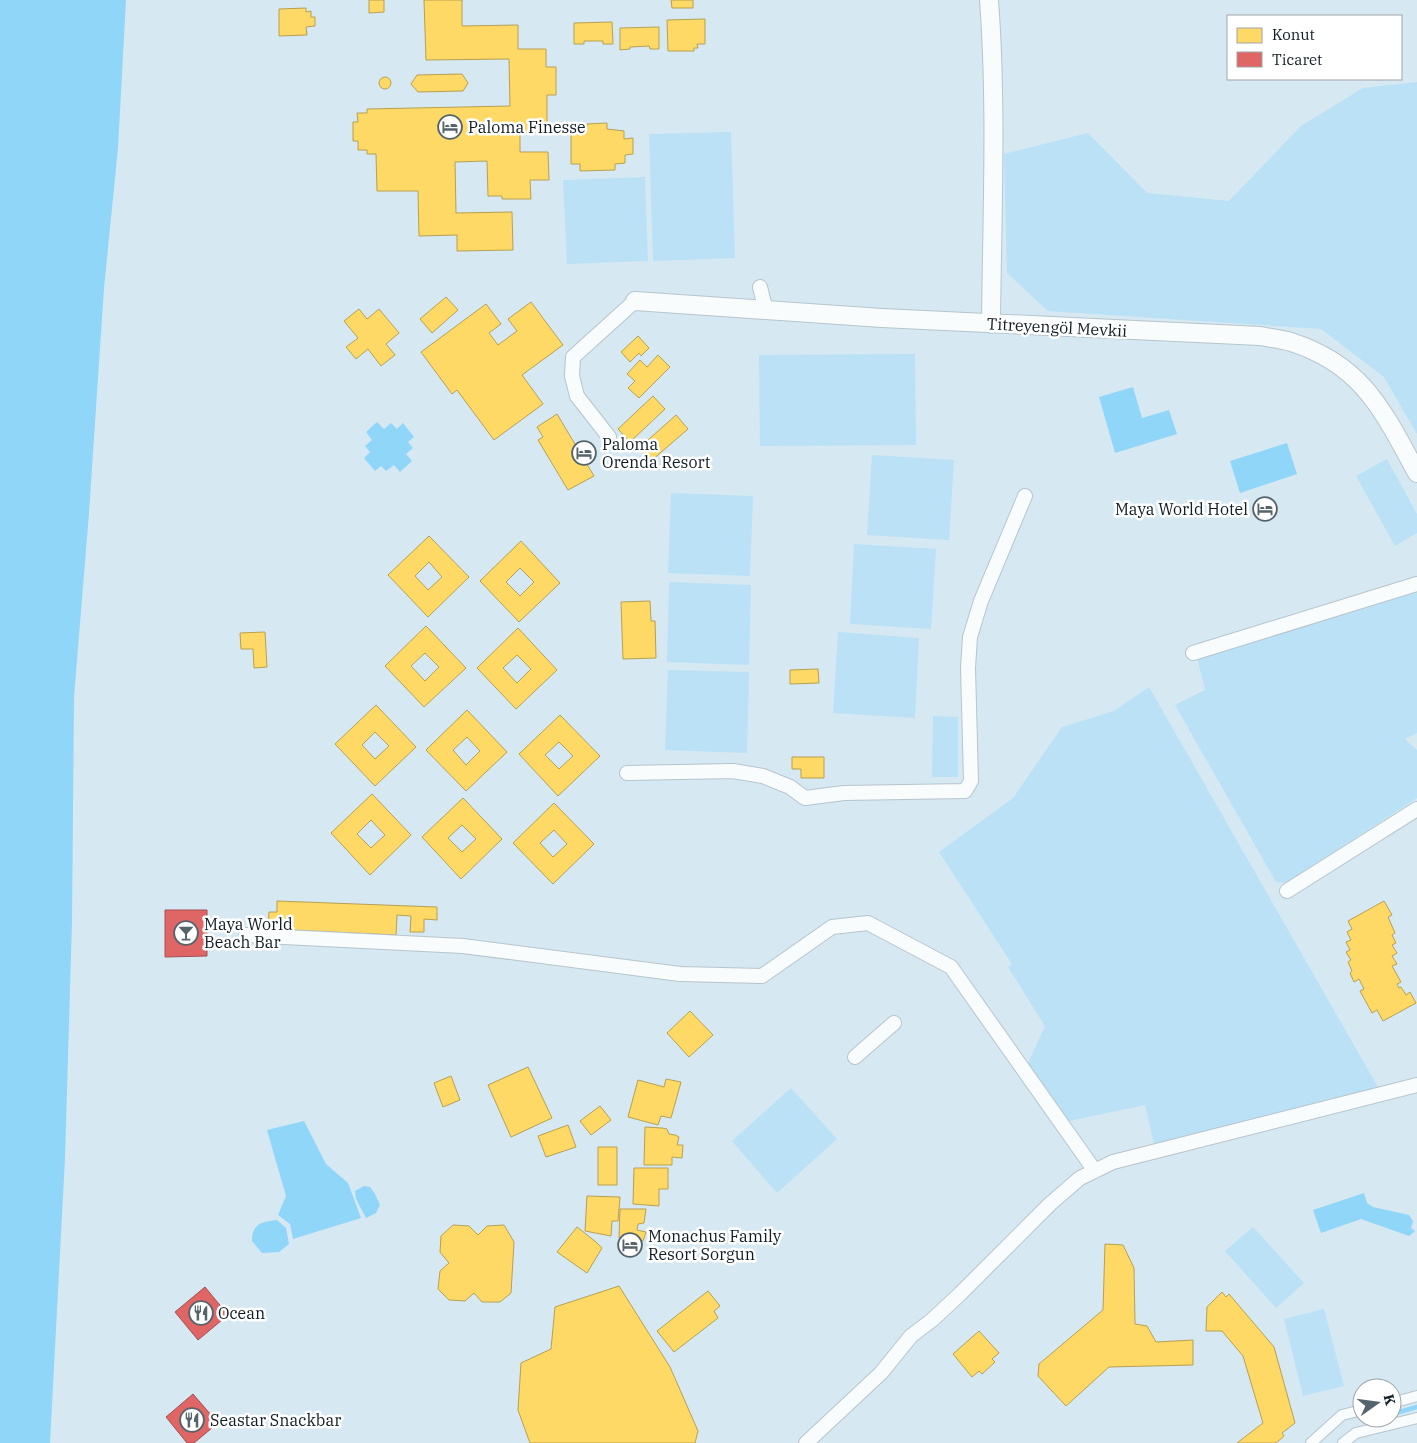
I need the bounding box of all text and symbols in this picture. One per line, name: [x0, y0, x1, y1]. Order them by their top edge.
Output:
legend: [1227, 15, 1402, 80]
text: Konut: [1272, 25, 1315, 44]
text: Ticaret: [1272, 50, 1322, 69]
hotel icon: Paloma Finesse: [437, 114, 463, 140]
place label: Paloma Finesse: [468, 117, 586, 137]
street label: Titreyengöl Mevkii: [986, 313, 1128, 341]
place label: Paloma Orenda Resort: [602, 434, 711, 472]
hotel icon: Paloma Orenda Resort: [571, 440, 597, 466]
hotel icon: Maya World Hotel: [1252, 496, 1278, 522]
place label: Maya World Hotel: [1115, 499, 1248, 519]
place label: Maya World Beach Bar: [204, 914, 293, 952]
bar icon: Maya World Beach Bar: [173, 920, 199, 946]
place label: Monachus Family Resort Sorgun: [648, 1226, 782, 1264]
hotel icon: Monachus Family Resort Sorgun: [617, 1232, 643, 1258]
restaurant icon: Ocean: [188, 1300, 214, 1326]
place label: Ocean: [218, 1303, 265, 1323]
north arrow: [1352, 1378, 1402, 1428]
text: K: [1380, 1392, 1400, 1407]
restaurant icon: Seastar Snackbar: [179, 1407, 205, 1433]
place label: Seastar Snackbar: [210, 1410, 341, 1430]

